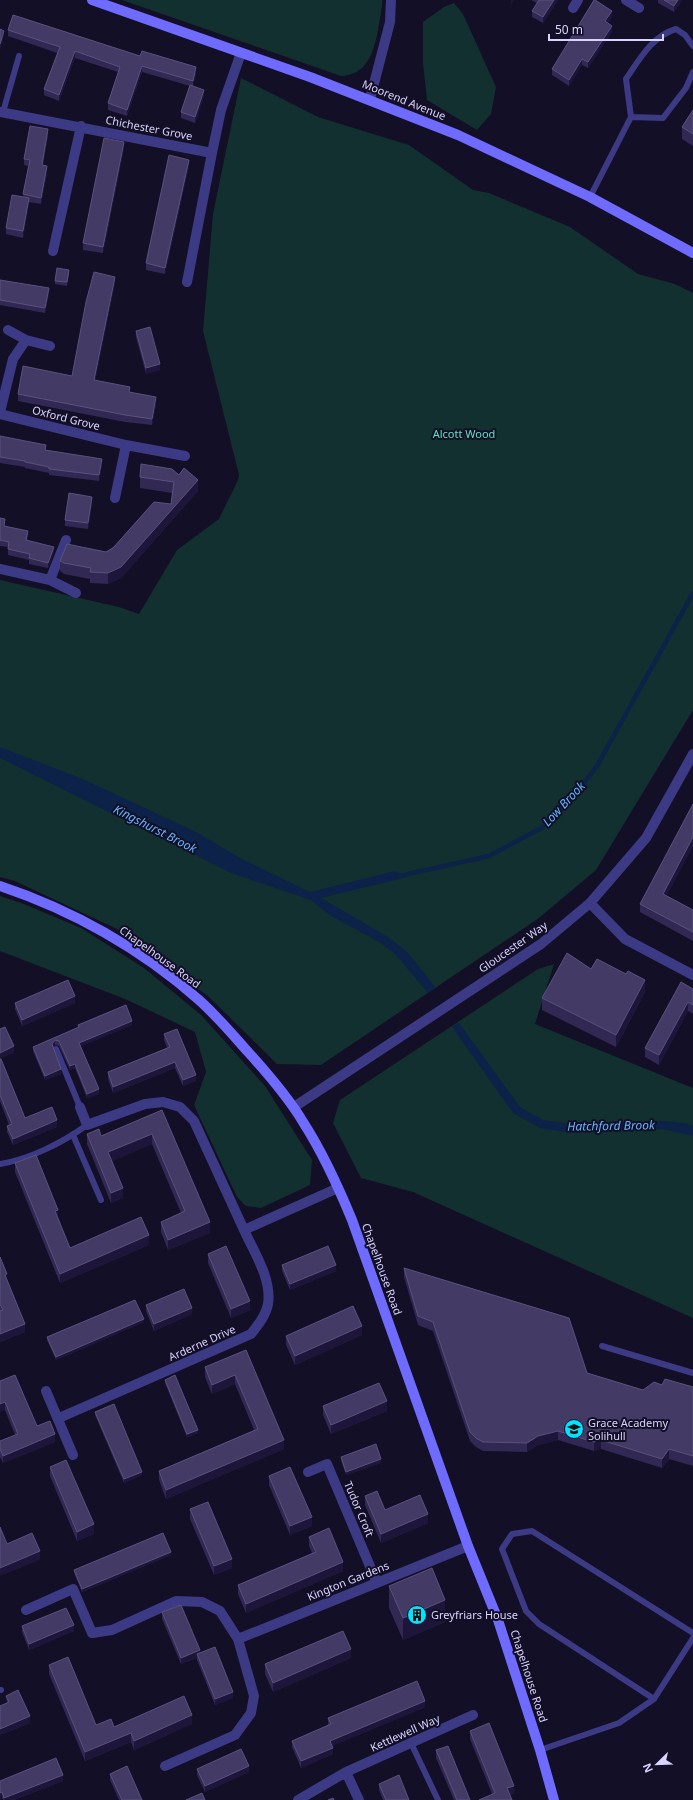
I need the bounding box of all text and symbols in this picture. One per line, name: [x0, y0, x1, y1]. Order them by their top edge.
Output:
scale bar: [549, 16, 663, 42]
text: 50 m: [555, 21, 583, 38]
street label: Moorend Avenue: [360, 76, 448, 123]
street label: Chichester Grove: [104, 112, 194, 143]
street label: Oxford Grove: [31, 402, 102, 433]
park label: Alcott Wood: [433, 426, 495, 441]
water label: Low Brook: [539, 777, 589, 830]
water label: Kingshurst Brook: [111, 800, 201, 857]
street label: Gloucester Way: [475, 917, 550, 976]
street label: Chapelhouse Road: [117, 922, 204, 991]
water label: Hatchford Brook: [567, 1116, 656, 1135]
street label: Chapelhouse Road: [359, 1221, 406, 1317]
street label: Arderne Drive: [166, 1321, 238, 1364]
place label: Grace Academy Solihull: [588, 1415, 669, 1443]
school or university icon: Grace Academy Solihull: [563, 1418, 585, 1440]
street label: Tudor Croft: [341, 1479, 378, 1539]
street label: Kington Gardens: [305, 1557, 391, 1604]
building icon: Greyfriars House: [406, 1604, 428, 1626]
place label: Greyfriars House: [431, 1607, 518, 1622]
street label: Chapelhouse Road: [507, 1628, 552, 1724]
street label: Kettlewell Way: [368, 1710, 442, 1755]
north arrow: [637, 1744, 677, 1784]
text: N: [639, 1761, 656, 1775]

